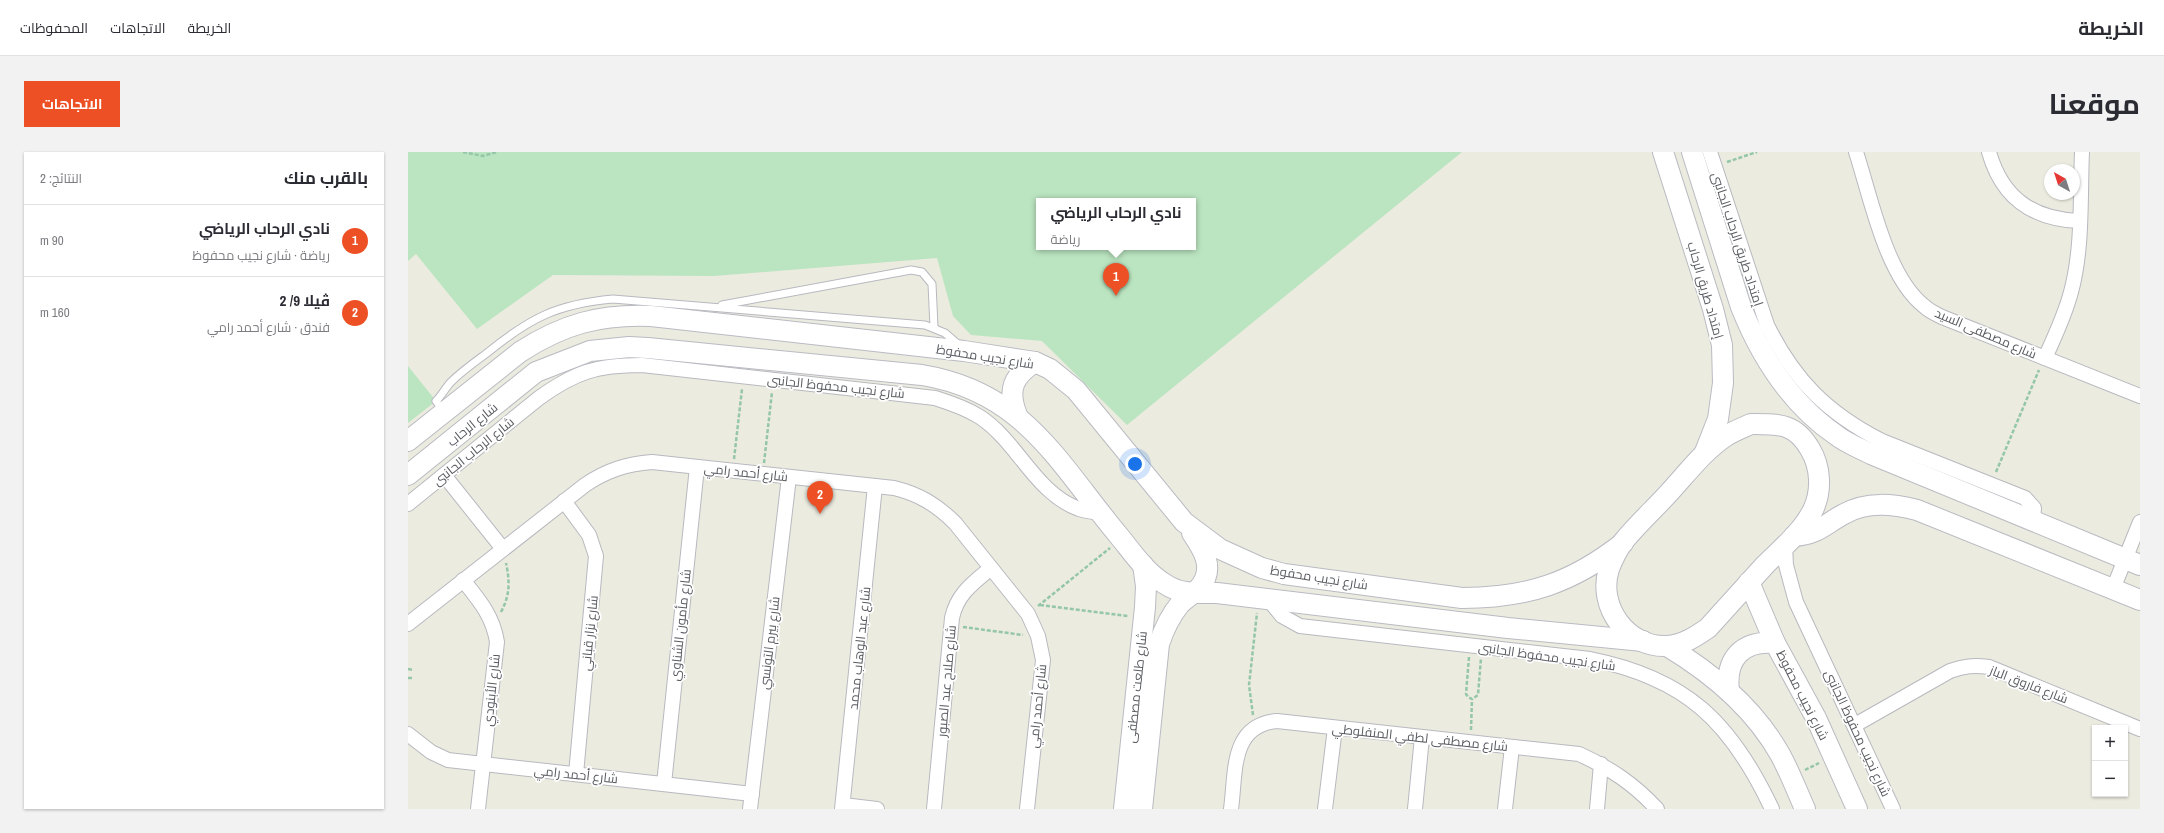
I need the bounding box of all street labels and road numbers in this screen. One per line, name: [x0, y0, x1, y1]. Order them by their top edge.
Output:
street label: إمتداد طريق الرحاب الجانبى: [1708, 170, 1767, 309]
street label: إمتداد طريق الرحاب: [1684, 240, 1728, 341]
street label: شارع مصطفى السيد: [1932, 304, 2039, 363]
street label: شارع نجيب محفوظ: [935, 340, 1035, 373]
street label: شارع نجيب محفوظ الجانبى: [766, 371, 906, 402]
street label: شارع الرحاب: [443, 399, 501, 450]
street label: شارع الرحاب الجانبى: [429, 413, 518, 489]
street label: شارع أحمد رامي: [703, 460, 789, 487]
street label: شارع نجيب محفوظ: [1269, 561, 1369, 594]
street label: شارع مأمون الشناوي: [666, 568, 697, 682]
street label: شارع عبد الوهاب محمد: [845, 586, 874, 710]
street label: شارع نزار قباني: [577, 594, 604, 672]
street label: شارع بيرم التونسي: [755, 596, 786, 691]
street label: شارع صلاح عبد الصبور: [933, 624, 960, 739]
street label: شارع طلعت مصطفى: [1122, 630, 1151, 744]
street label: شارع نجيب محفوظ الجانبى: [1477, 638, 1617, 675]
street label: شارع نجيب محفوظ: [1773, 647, 1833, 743]
street label: شارع الأبنودي: [479, 653, 506, 727]
street label: شارع فاروق الباز: [1986, 661, 2070, 707]
street label: شارع أحمد رامي: [1025, 663, 1052, 749]
street label: شارع نجيب محفوظ الجانبى: [1821, 667, 1895, 800]
street label: شارع مصطفى لطفي المنفلوطي: [1331, 720, 1509, 757]
street label: شارع أحمد رامي: [533, 762, 619, 789]

